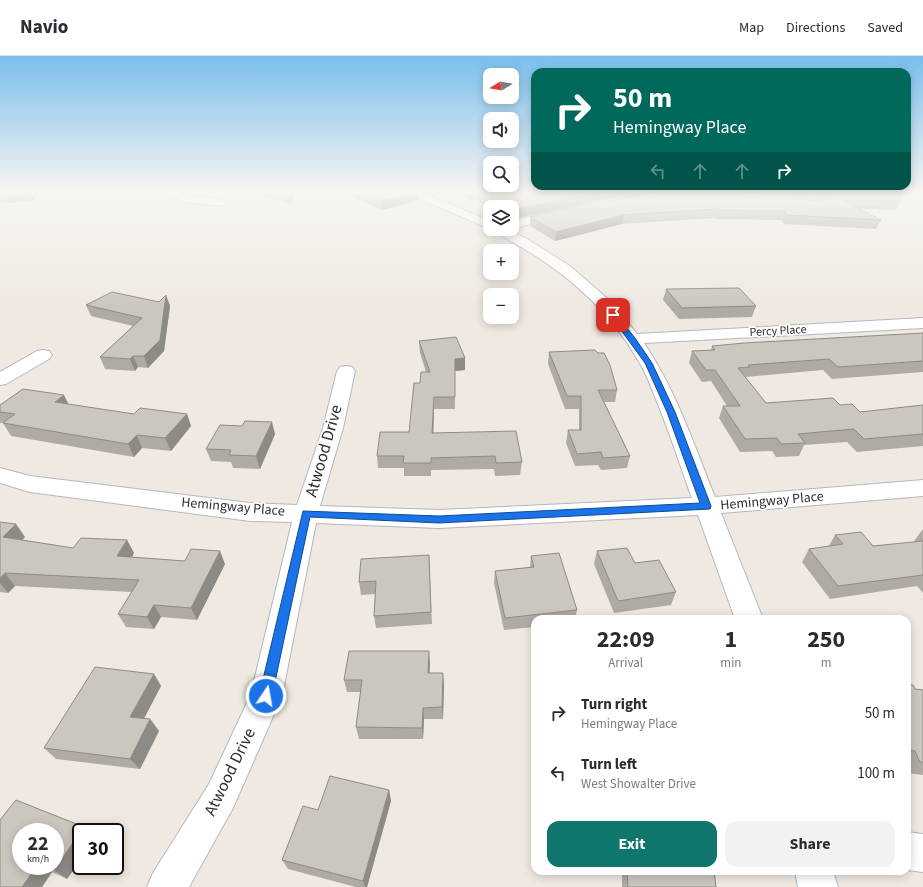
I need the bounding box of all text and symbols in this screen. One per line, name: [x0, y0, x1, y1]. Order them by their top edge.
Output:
text: Navio: [20, 14, 68, 41]
text: Map: [739, 18, 764, 38]
text: Directions: [786, 18, 845, 38]
text: Saved: [867, 18, 903, 38]
north arrow: [483, 68, 519, 104]
map controls: [483, 68, 519, 324]
text: 50 m: [613, 78, 672, 118]
icon: right: [547, 84, 599, 136]
button: sound: [483, 112, 519, 148]
text: Hemingway Place: [613, 115, 746, 140]
button: search: [483, 156, 519, 192]
icon: left: [647, 160, 669, 182]
icon: ahead: [689, 160, 711, 182]
icon: ahead: [731, 160, 753, 182]
icon: right: [773, 160, 795, 182]
button: layers: [483, 200, 519, 236]
button: +: [483, 244, 519, 280]
button: −: [483, 288, 519, 324]
pin: [596, 298, 630, 332]
icon: arrive: [602, 304, 624, 326]
street label: Percy Place: [749, 321, 807, 341]
street label: Atwood Drive: [299, 402, 349, 500]
street label: Hemingway Place: [719, 487, 825, 515]
street label: Hemingway Place: [180, 493, 286, 521]
text: 22:09: [597, 622, 655, 657]
text: 1: [725, 622, 737, 657]
text: 250: [807, 622, 845, 657]
text: Arrival: [608, 654, 643, 672]
text: min: [720, 654, 741, 672]
text: m: [821, 654, 832, 672]
position arrow: [245, 675, 287, 717]
text: Turn right: [581, 694, 647, 715]
icon: right: [547, 702, 569, 724]
text: 50 m: [865, 703, 895, 724]
text: Hemingway Place: [581, 715, 677, 733]
street label: Atwood Drive: [198, 724, 262, 820]
text: Turn left: [581, 754, 637, 775]
icon: left: [547, 762, 569, 784]
text: 100 m: [857, 763, 895, 784]
text: West Showalter Drive: [581, 775, 696, 793]
button: Exit: [547, 821, 717, 867]
button: Share: [725, 821, 895, 867]
speed limit sign: 30: [72, 823, 124, 875]
text: 22: [27, 830, 49, 858]
text: km/h: [27, 852, 49, 866]

